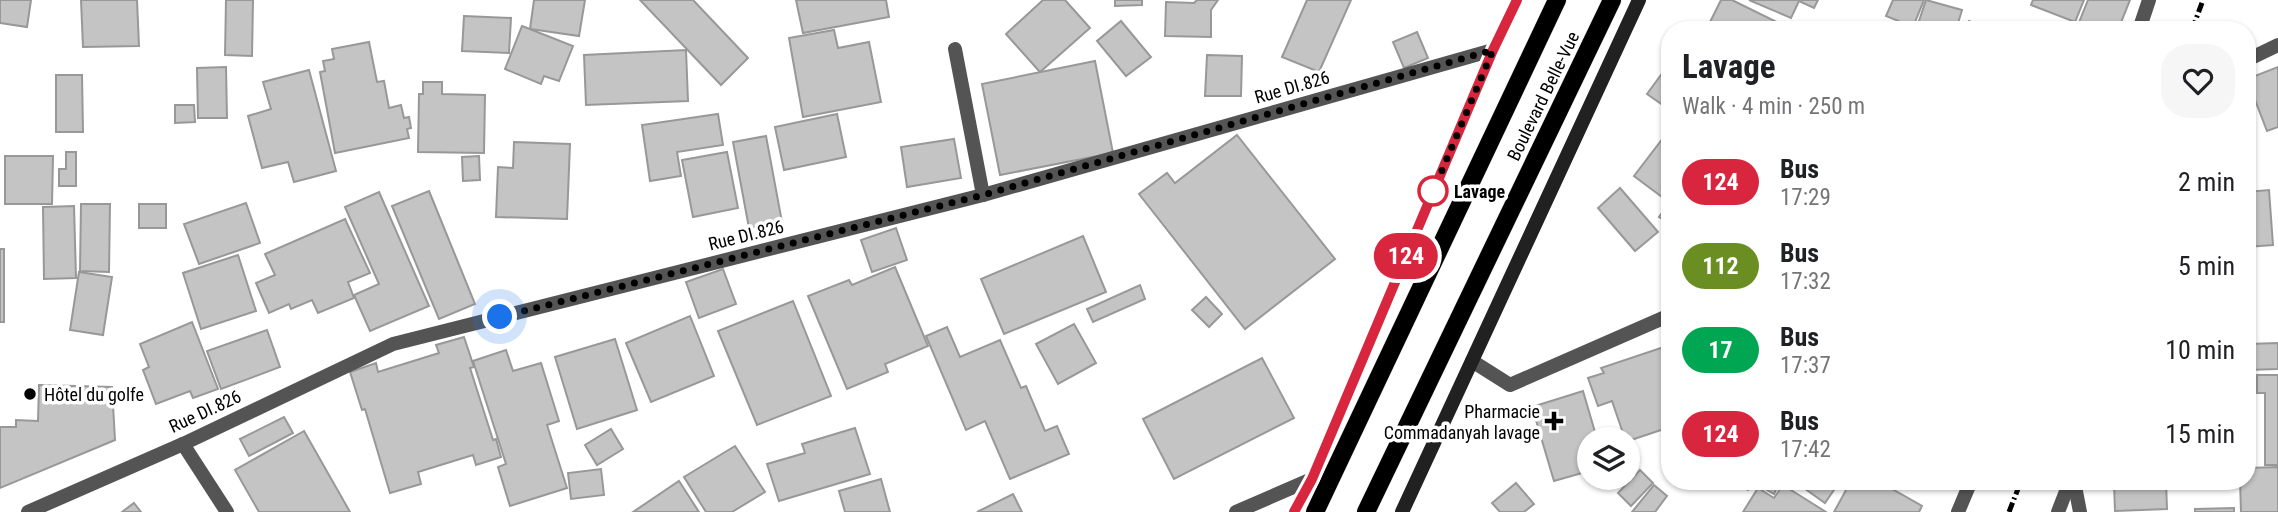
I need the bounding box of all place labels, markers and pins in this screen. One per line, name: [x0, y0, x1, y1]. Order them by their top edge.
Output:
marker: Lavage: [1418, 176, 1448, 206]
place label: Lavage: [1454, 181, 1505, 202]
place label: Hôtel du golfe: [44, 384, 144, 405]
marker: Hôtel du golfe: [22, 386, 38, 402]
place label: Pharmacie Commadanyah lavage: [1384, 401, 1540, 443]
marker: Pharmacie Commadanyah lavage: [1546, 413, 1562, 429]

